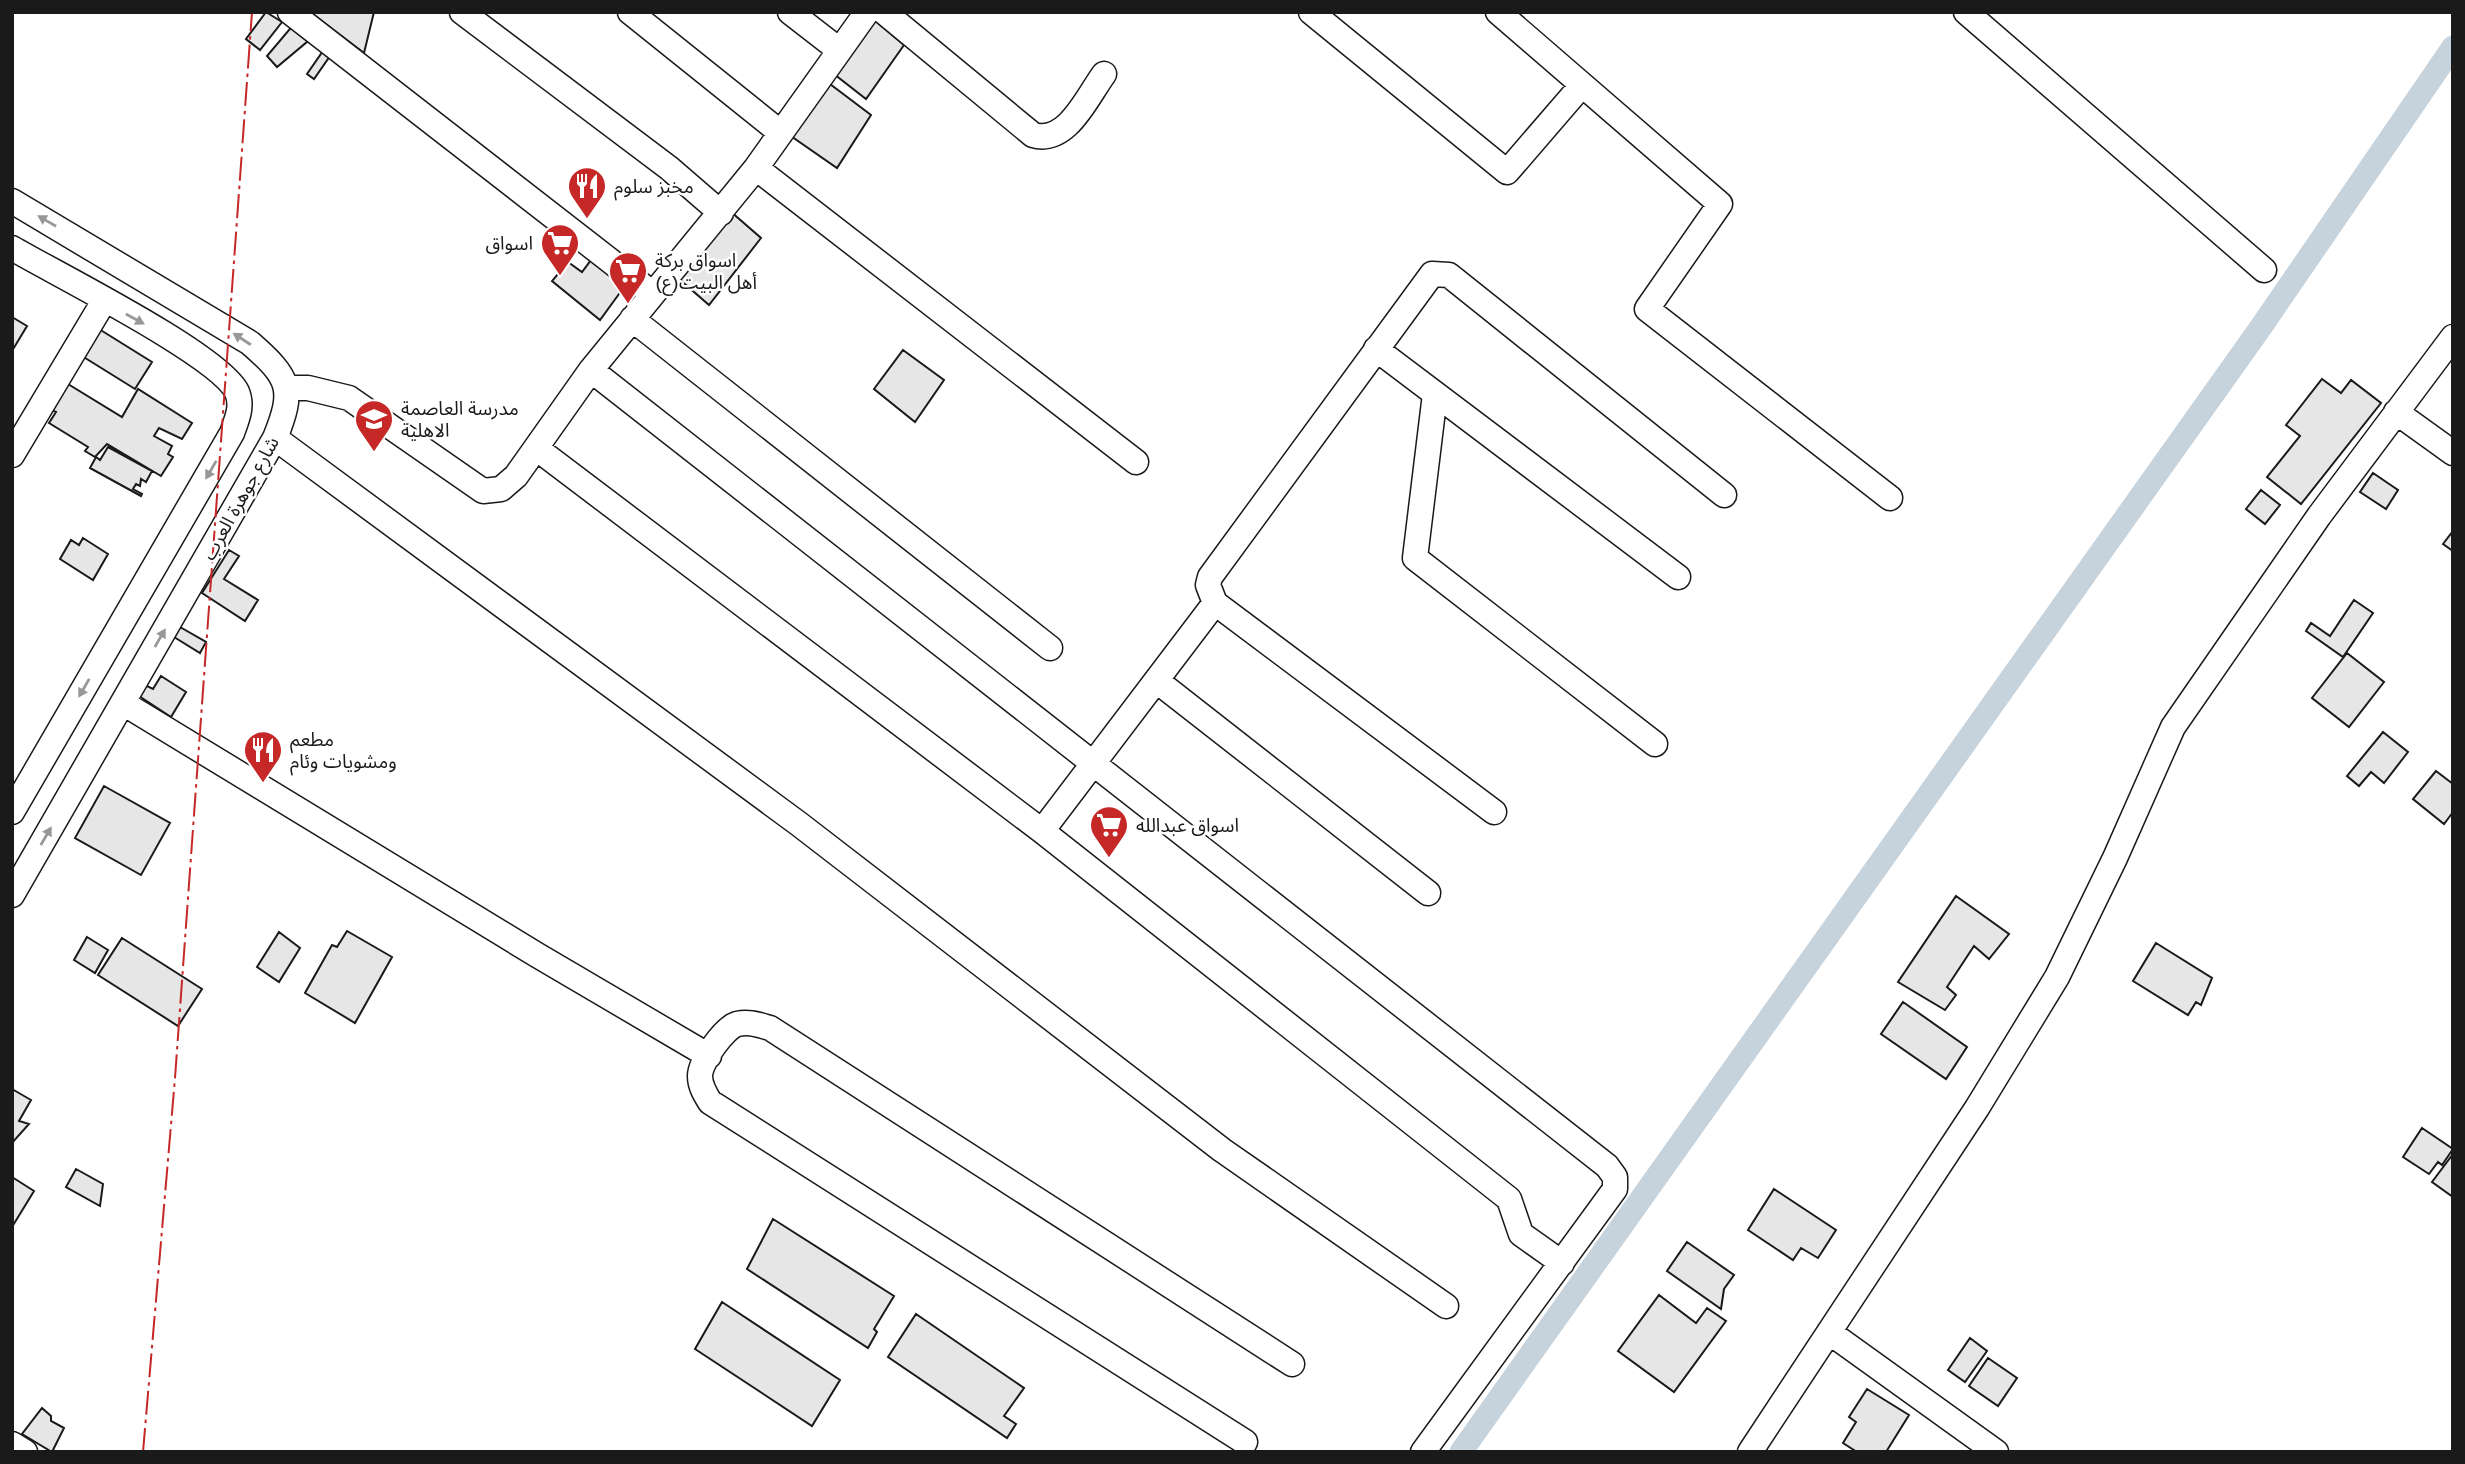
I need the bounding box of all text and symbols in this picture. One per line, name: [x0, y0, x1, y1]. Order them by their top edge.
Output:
restaurant icon: مخبز سلوم: [566, 165, 608, 220]
place label: مخبز سلوم: [614, 174, 694, 201]
one-way arrow: [38, 215, 57, 227]
supermarket icon: اسواق: [539, 222, 581, 277]
place label: اسواق: [485, 231, 533, 255]
place label: اسواق بركة أهل البيت(ع): [655, 248, 757, 296]
supermarket icon: اسواق بركة أهل البيت(ع): [607, 250, 649, 305]
one-way arrow: [126, 313, 145, 325]
one-way arrow: [232, 332, 252, 345]
place label: مدرسة العاصمة الاهلية: [401, 396, 519, 441]
school or university icon: مدرسة العاصمة الاهلية: [353, 398, 395, 453]
street label: شارع جوهرة العرب: [196, 432, 286, 565]
one-way arrow: [205, 460, 217, 480]
one-way arrow: [154, 629, 166, 648]
one-way arrow: [78, 678, 90, 698]
place label: مطعم ومشويات وئام: [290, 727, 397, 776]
restaurant icon: مطعم ومشويات وئام: [242, 729, 284, 784]
supermarket icon: اسواق عبدالله: [1088, 804, 1130, 859]
place label: اسواق عبدالله: [1136, 813, 1239, 837]
one-way arrow: [40, 826, 52, 845]

